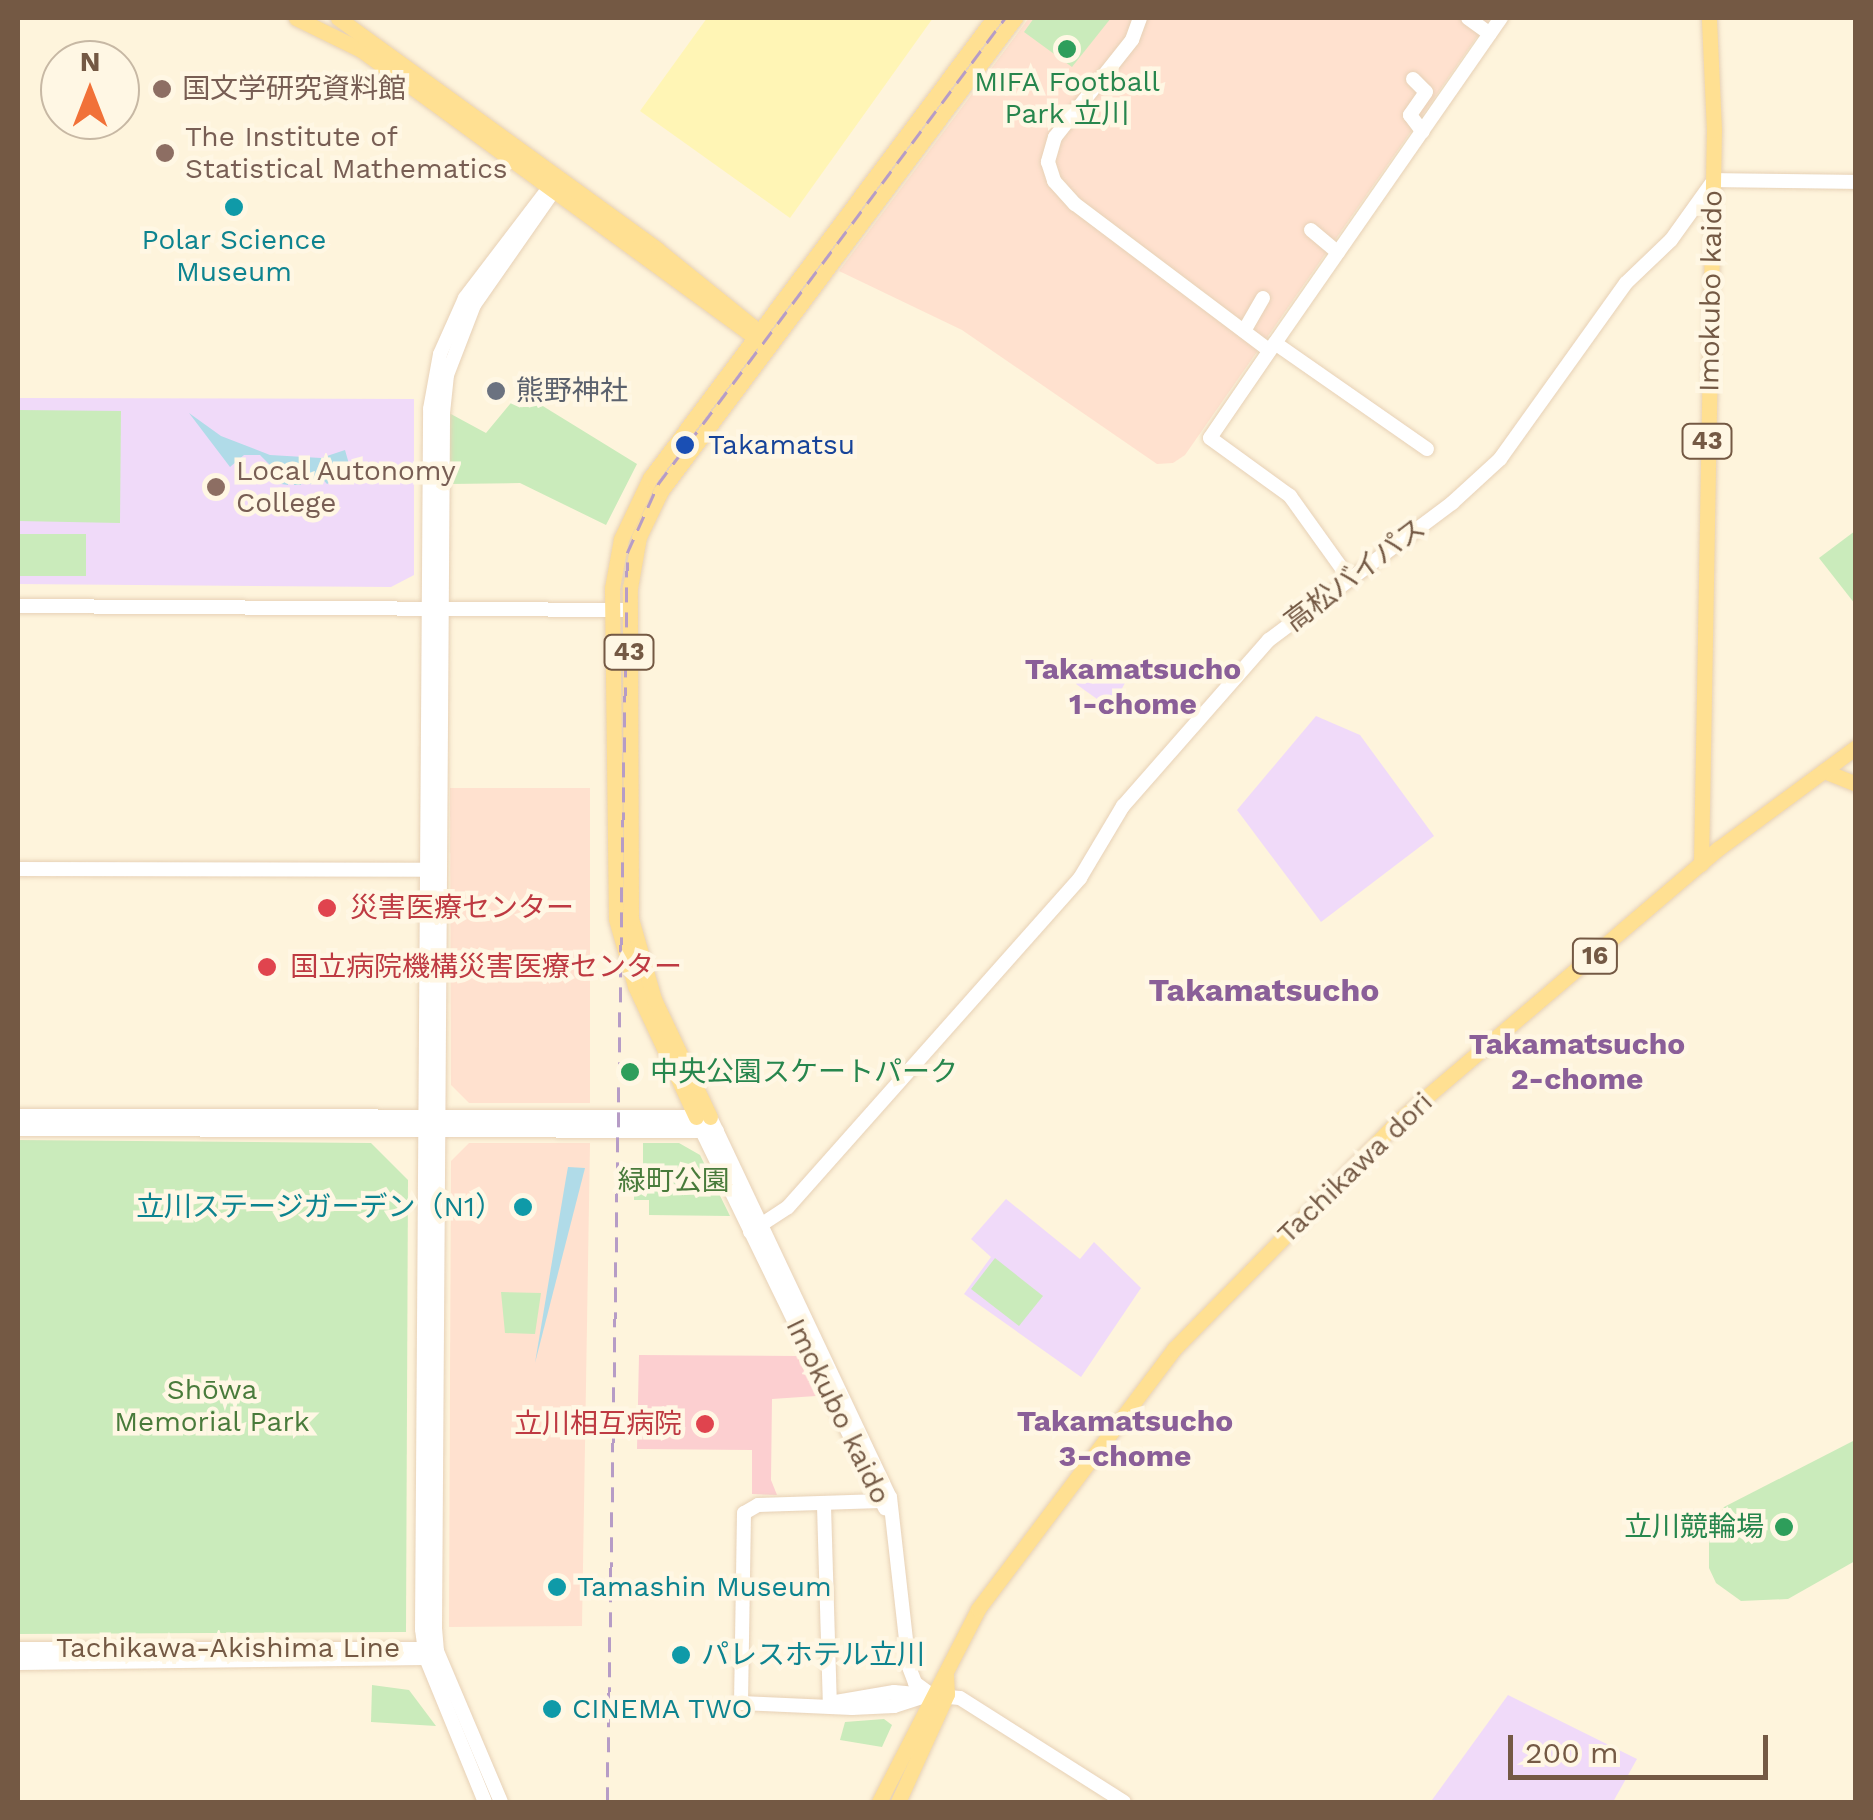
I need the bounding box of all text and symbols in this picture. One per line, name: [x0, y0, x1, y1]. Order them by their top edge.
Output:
marker: MIFA Football Park 立川: [1056, 38, 1078, 60]
north arrow: [40, 40, 140, 140]
text: N: [80, 45, 100, 78]
place label: MIFA Football Park 立川: [974, 65, 1160, 131]
place label: 国文学研究資料館: [182, 72, 406, 106]
marker: 国文学研究資料館: [151, 78, 173, 100]
place label: The Institute of Statistical Mathematics: [185, 120, 509, 186]
marker: The Institute of Statistical Mathematics: [154, 142, 176, 164]
street label: Imokubo kaido: [1692, 190, 1730, 392]
marker: Polar Science Museum: [223, 196, 245, 218]
place label: Polar Science Museum: [141, 223, 327, 289]
place label: 熊野神社: [516, 374, 628, 408]
marker: 熊野神社: [485, 380, 507, 402]
road number: 43: [1680, 421, 1734, 461]
place label: Takamatsu: [708, 428, 855, 462]
marker: Takamatsu: [672, 432, 698, 458]
place label: Local Autonomy College: [236, 454, 458, 520]
marker: Local Autonomy College: [205, 476, 227, 498]
street label: 高松バイパス: [1278, 511, 1432, 639]
road number: 43: [602, 632, 656, 672]
district label: Takamatsucho 1-chome: [1025, 651, 1241, 722]
place label: 災害医療センター: [350, 891, 574, 925]
marker: 災害医療センター: [314, 895, 340, 921]
road number: 16: [1570, 936, 1620, 976]
place label: 国立病院機構災害医療センター: [290, 950, 682, 984]
marker: 国立病院機構災害医療センター: [254, 954, 280, 980]
district label: Takamatsucho: [1149, 971, 1379, 1009]
district label: Takamatsucho 2-chome: [1469, 1026, 1685, 1096]
place label: 中央公園スケートパーク: [650, 1055, 958, 1089]
marker: 中央公園スケートパーク: [619, 1061, 641, 1083]
street label: Tachikawa dori: [1270, 1085, 1440, 1251]
park label: 緑町公園: [618, 1164, 730, 1198]
place label: 立川ステージガーデン（N1）: [136, 1190, 503, 1224]
marker: 立川ステージガーデン（N1）: [512, 1196, 534, 1218]
street label: Imokubo kaido: [779, 1313, 897, 1509]
park label: Shōwa Memorial Park: [114, 1373, 310, 1439]
district label: Takamatsucho 3-chome: [1017, 1403, 1233, 1474]
place label: 立川相互病院: [514, 1407, 682, 1441]
marker: 立川相互病院: [692, 1411, 718, 1437]
place label: 立川競輪場: [1624, 1510, 1764, 1544]
marker: 立川競輪場: [1773, 1516, 1795, 1538]
place label: Tamashin Museum: [577, 1570, 832, 1604]
marker: Tamashin Museum: [546, 1576, 568, 1598]
street label: Tachikawa-Akishima Line: [56, 1631, 400, 1665]
place label: パレスホテル立川: [701, 1638, 925, 1672]
marker: パレスホテル立川: [670, 1644, 692, 1666]
place label: CINEMA TWO: [572, 1692, 754, 1726]
marker: CINEMA TWO: [541, 1698, 563, 1720]
scale bar: [1513, 1715, 1773, 1777]
text: 200 m: [1525, 1735, 1619, 1770]

